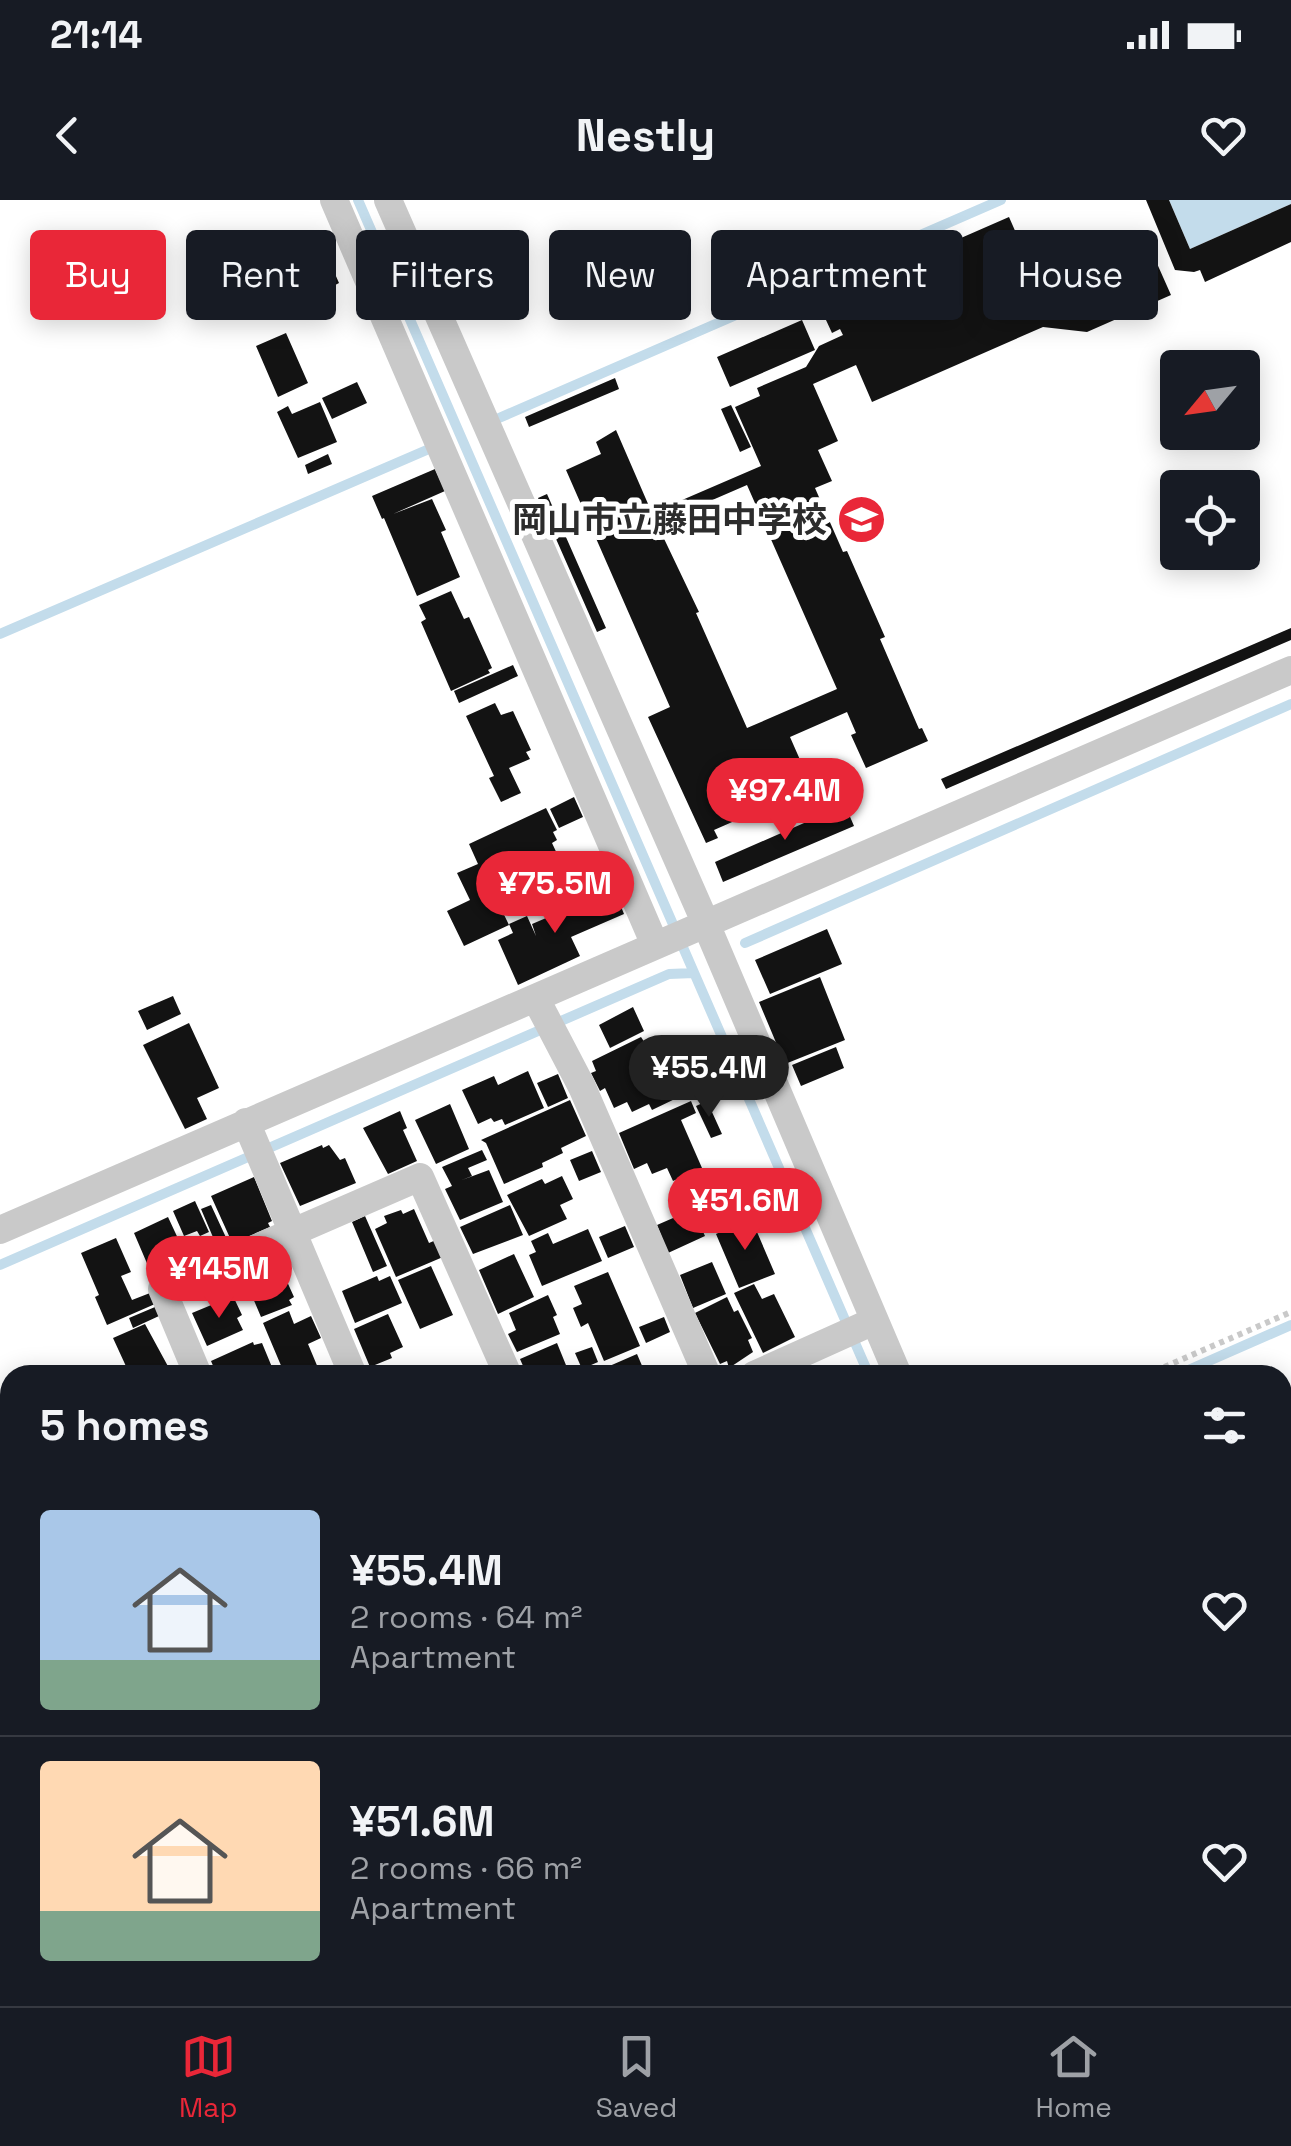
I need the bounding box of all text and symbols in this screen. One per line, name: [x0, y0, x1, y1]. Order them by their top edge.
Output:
text: 21:14: [50, 11, 142, 59]
text: Nestly: [576, 107, 715, 164]
icon: back: [40, 108, 95, 163]
icon: heart: [1196, 108, 1251, 163]
chip: Buy: [30, 230, 166, 320]
chip: Rent: [186, 230, 336, 320]
chip: Filters: [356, 230, 529, 320]
chip: New: [549, 230, 691, 320]
chip: Apartment: [711, 230, 963, 320]
chip: House: [983, 230, 1158, 320]
north arrow: [1160, 350, 1260, 450]
map controls: [1160, 350, 1260, 570]
button: locate: [1160, 470, 1260, 570]
school or university icon: 岡山市立藤田中学校: [836, 494, 888, 546]
place label: 岡山市立藤田中学校: [512, 498, 827, 542]
pin: ¥97.4M: [704, 758, 866, 843]
text: ¥97.4M: [729, 770, 841, 810]
pin: ¥75.5M: [474, 851, 636, 936]
text: ¥75.5M: [498, 863, 612, 903]
pin: ¥55.4M: [628, 1035, 790, 1120]
text: ¥55.4M: [651, 1047, 767, 1087]
pin: ¥51.6M: [664, 1168, 826, 1253]
text: ¥51.6M: [690, 1180, 800, 1220]
pin: ¥145M: [149, 1236, 289, 1321]
text: ¥145M: [168, 1248, 270, 1288]
icon: filters: [1197, 1398, 1252, 1453]
text: 5 homes: [40, 1399, 210, 1452]
text: ¥55.4M: [350, 1544, 503, 1597]
icon: home: [120, 1550, 240, 1670]
icon: heart: [1197, 1583, 1252, 1638]
text: 2 rooms · 64 m²: [350, 1597, 582, 1637]
text: Apartment: [350, 1637, 516, 1677]
text: ¥51.6M: [350, 1795, 495, 1848]
icon: home: [120, 1801, 240, 1921]
icon: heart: [1197, 1834, 1252, 1889]
text: 2 rooms · 66 m²: [350, 1848, 582, 1888]
text: Apartment: [350, 1888, 516, 1928]
tab: Map: [179, 2029, 237, 2125]
tab: Saved: [596, 2029, 677, 2125]
tab: Home: [1036, 2029, 1112, 2125]

